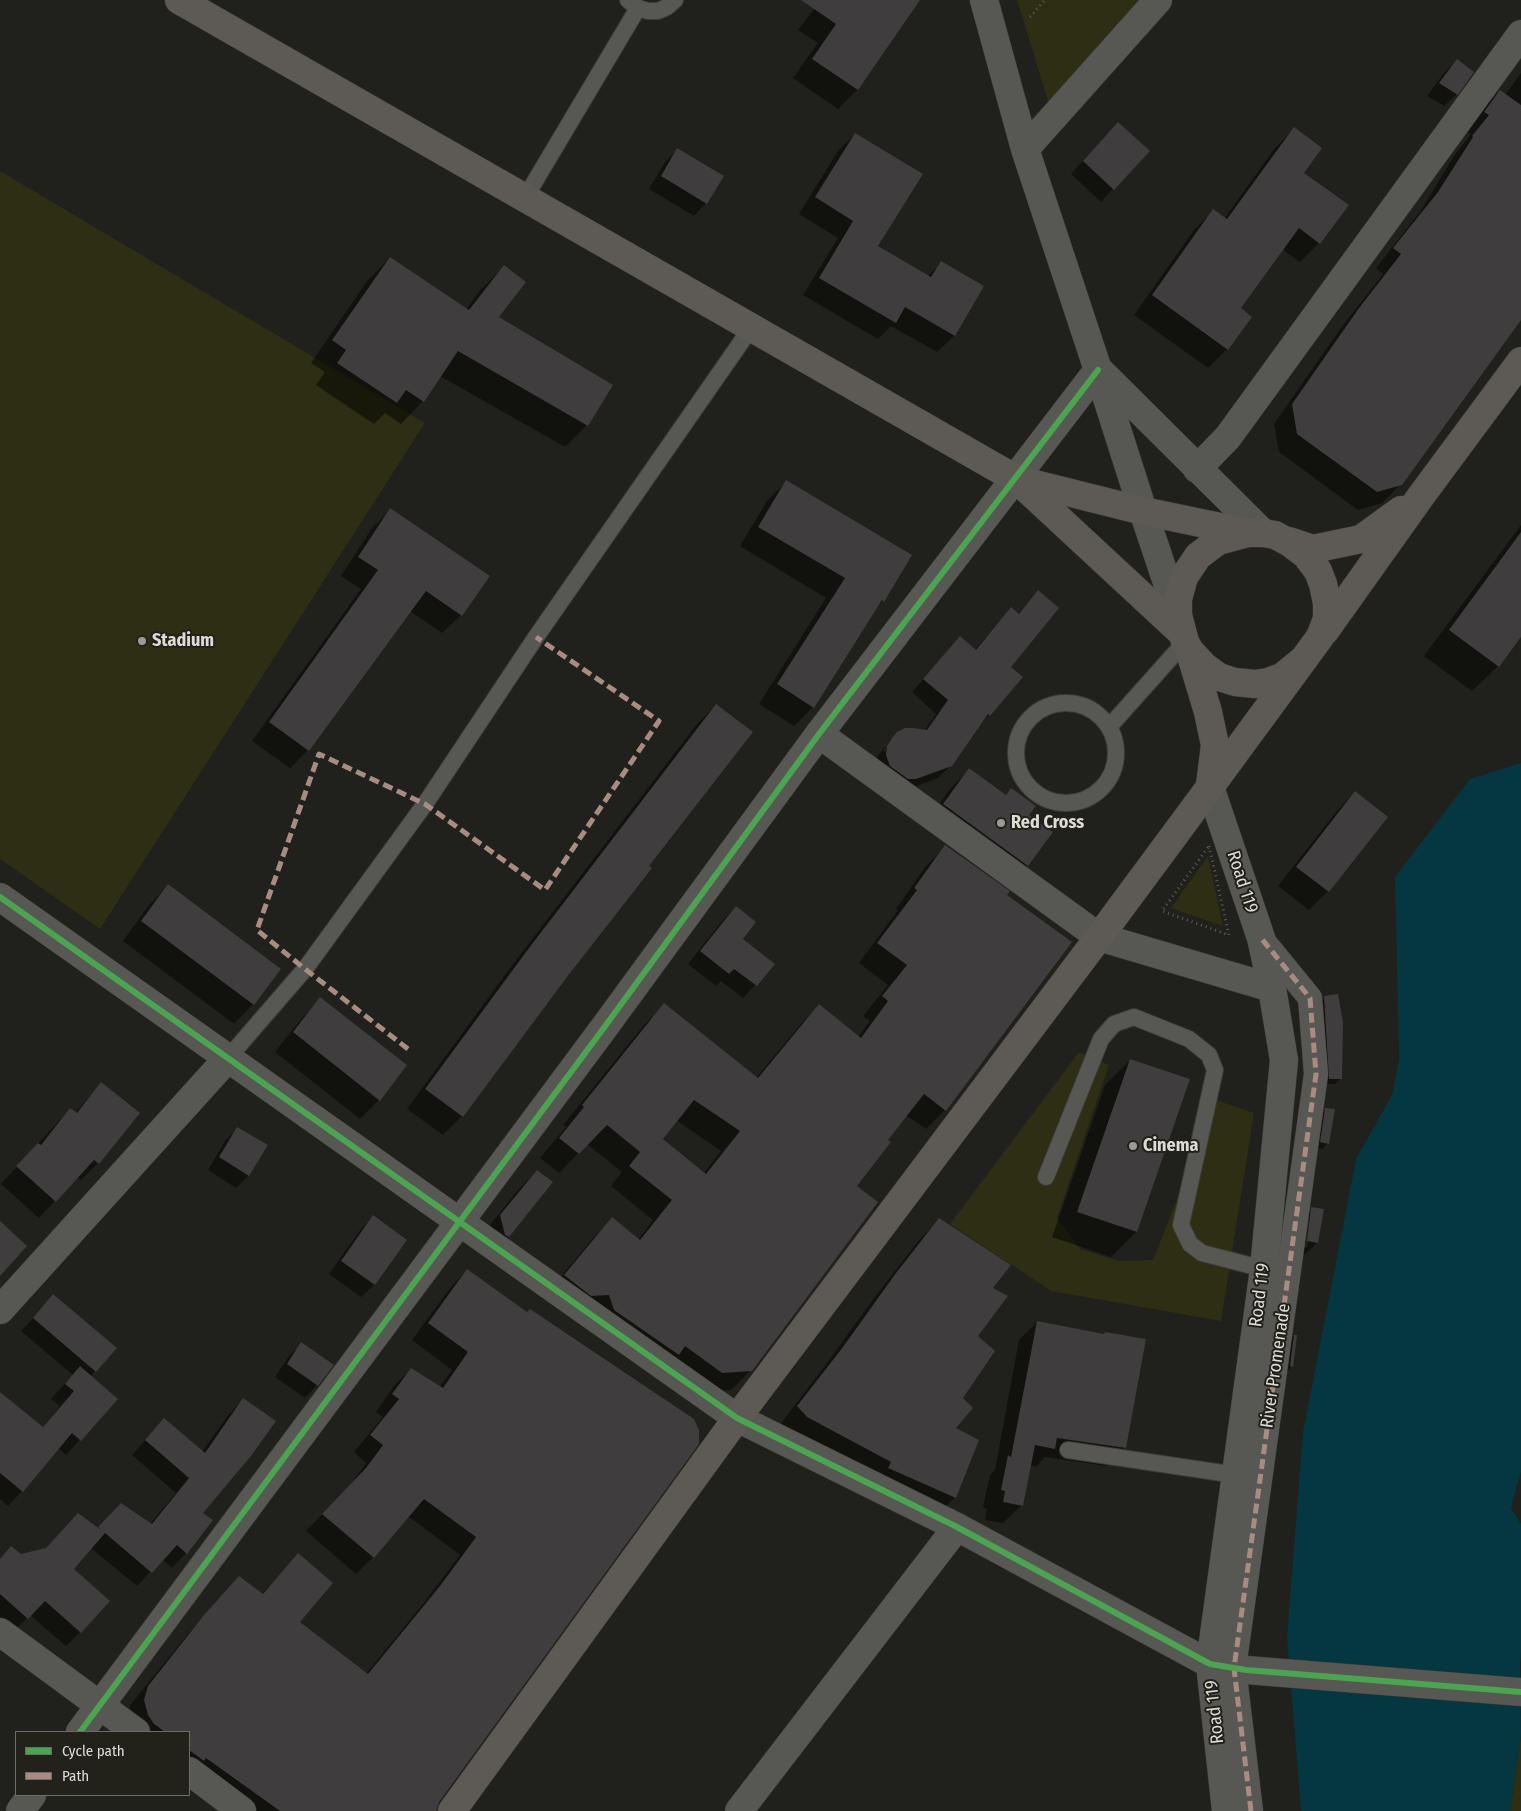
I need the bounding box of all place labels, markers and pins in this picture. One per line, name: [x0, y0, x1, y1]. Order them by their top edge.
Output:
place label: Stadium: [152, 630, 214, 652]
marker: Stadium: [136, 635, 148, 647]
place label: Red Cross: [1011, 812, 1084, 834]
marker: Red Cross: [995, 817, 1007, 829]
place label: Cinema: [1143, 1135, 1198, 1157]
marker: Cinema: [1127, 1140, 1139, 1152]

